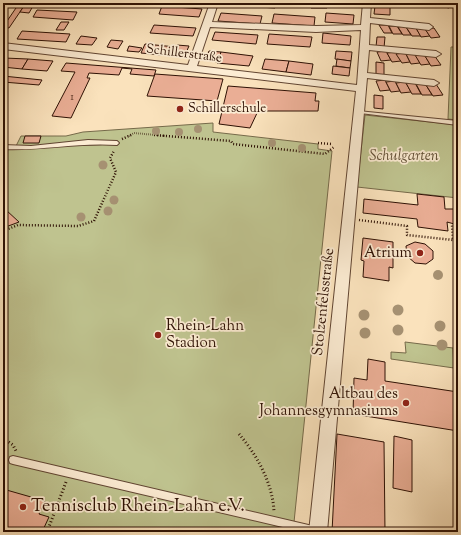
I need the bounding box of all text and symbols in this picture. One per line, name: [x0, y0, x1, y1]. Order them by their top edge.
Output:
street label: Schillerstraße: [145, 40, 223, 68]
house number: 1: [70, 89, 74, 105]
place label: Schillerschule: [188, 100, 266, 118]
marker: Schillerschule: [175, 104, 185, 114]
park label: Schulgarten: [369, 146, 439, 167]
place label: Atrium: [364, 243, 413, 264]
street label: Stolzenfelsstraße: [308, 247, 340, 357]
marker: Atrium: [415, 248, 425, 258]
place label: Rhein-Lahn Stadion: [166, 316, 244, 354]
marker: Rhein-Lahn Stadion: [153, 330, 163, 340]
place label: Altbau des Johannesgymnasiums: [258, 384, 398, 422]
marker: Altbau des Johannesgymnasiums: [401, 398, 411, 408]
place label: Tennisclub Rhein-Lahn e.V.: [31, 494, 245, 520]
marker: Tennisclub Rhein-Lahn e.V.: [18, 502, 28, 512]

